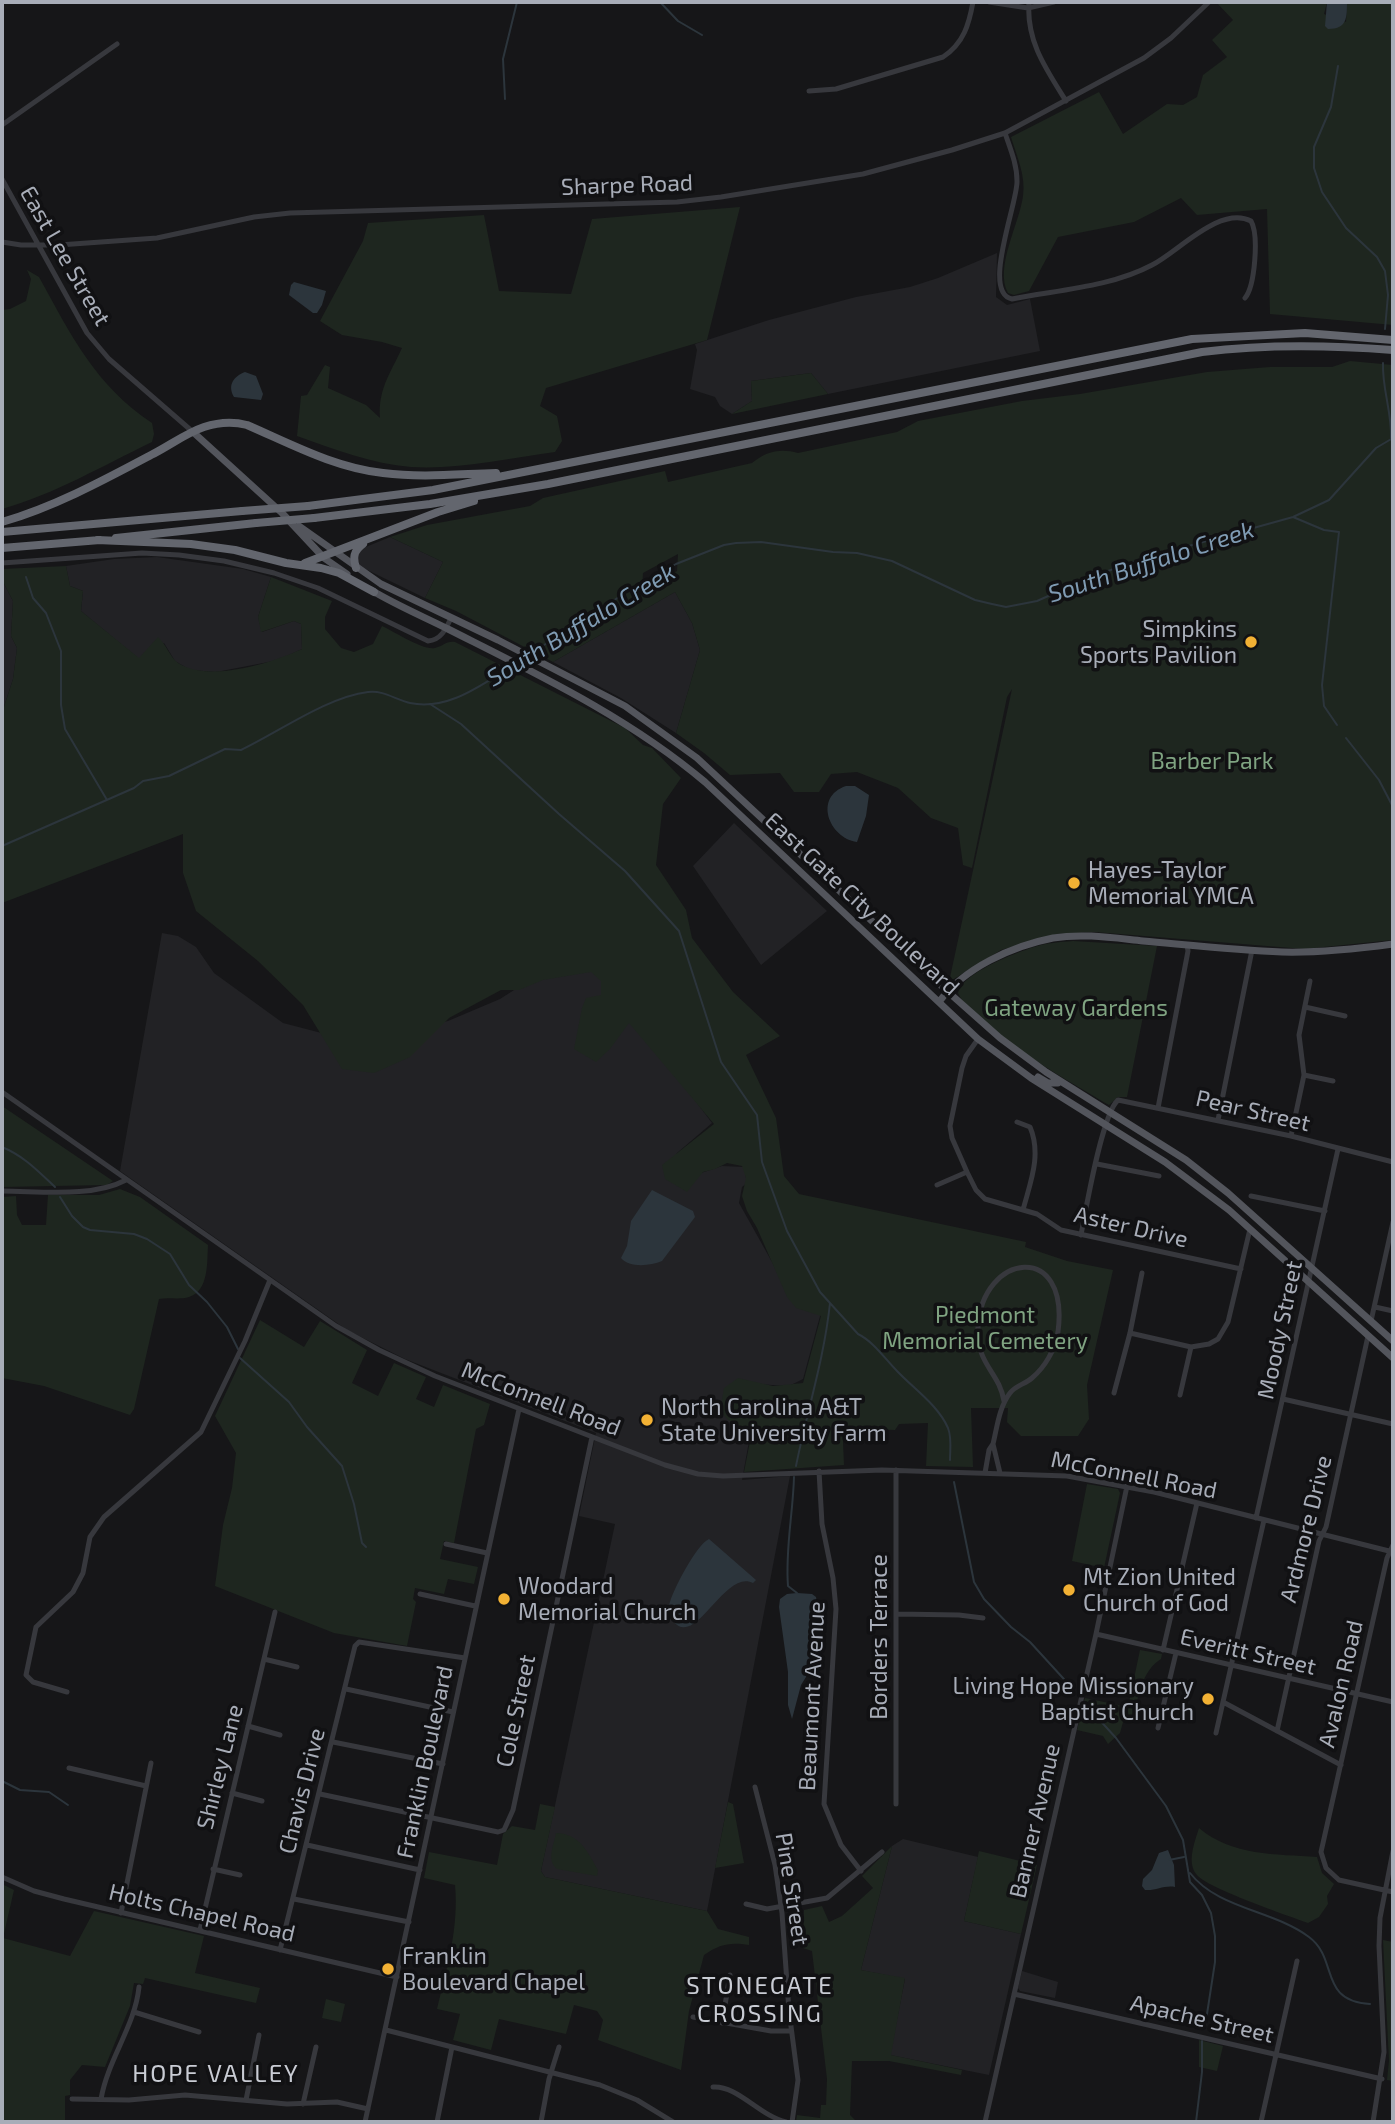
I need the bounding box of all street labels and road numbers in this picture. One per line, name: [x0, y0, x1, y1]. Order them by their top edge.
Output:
street label: Sharpe Road: [561, 169, 693, 201]
street label: East Lee Street: [14, 181, 116, 331]
street label: East Gate City Boulevard: [759, 807, 965, 1001]
street label: Pear Street: [1193, 1084, 1313, 1138]
street label: Aster Drive: [1071, 1201, 1191, 1253]
street label: Moody Street: [1252, 1258, 1308, 1402]
street label: McConnell Road: [457, 1356, 625, 1442]
street label: McConnell Road: [1049, 1445, 1219, 1505]
street label: Ardmore Drive: [1274, 1453, 1338, 1605]
street label: Borders Terrace: [865, 1554, 893, 1720]
street label: Beaumont Avenue: [793, 1600, 831, 1792]
street label: Avalon Road: [1313, 1618, 1369, 1750]
street label: Everitt Street: [1177, 1623, 1319, 1681]
street label: Cole Street: [491, 1652, 541, 1770]
street label: Franklin Boulevard: [391, 1663, 459, 1861]
street label: Shirley Lane: [191, 1702, 249, 1832]
street label: Chavis Drive: [273, 1725, 331, 1857]
street label: Banner Avenue: [1004, 1741, 1066, 1901]
street label: Pine Street: [769, 1831, 815, 1947]
street label: Holts Chapel Road: [106, 1878, 298, 1948]
street label: Apache Street: [1128, 1989, 1276, 2049]

